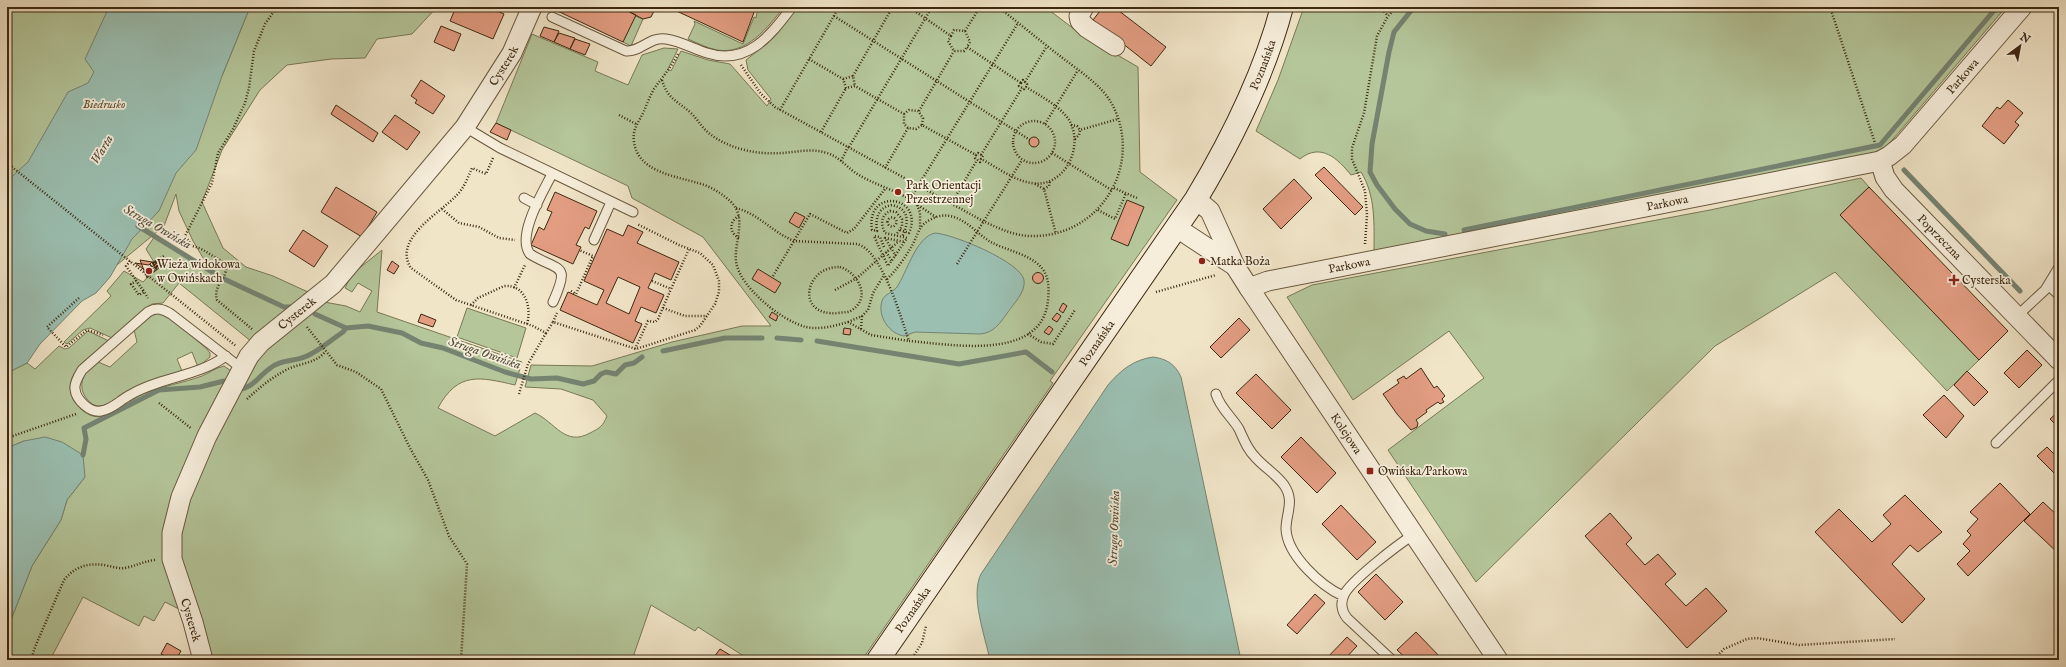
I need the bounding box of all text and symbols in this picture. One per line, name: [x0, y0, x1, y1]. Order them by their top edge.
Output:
north arrow: [2000, 26, 2040, 66]
text: N: [2016, 29, 2033, 47]
street label: Poznańska: [1247, 37, 1280, 93]
street label: Cysterek: [486, 43, 522, 89]
street label: Parkowa: [1943, 55, 1983, 97]
park label: Biedrusko: [83, 97, 125, 112]
water label: Warta: [87, 132, 118, 168]
place label: Park Orientacji Przestrzennej: [906, 178, 981, 207]
marker: Park Orientacji Przestrzennej: [893, 187, 903, 197]
street label: Parkowa: [1645, 192, 1690, 215]
water label: Struga Owińska: [120, 201, 194, 255]
street label: Poprzeczna: [1914, 211, 1965, 264]
place label: Matka Boża: [1210, 254, 1271, 269]
street label: Parkowa: [1327, 254, 1372, 277]
marker: Matka Boża: [1197, 256, 1207, 266]
place label: Wieża widokowa w Owińskach: [157, 257, 241, 286]
marker: Wieża widokowa w Owińskach: [144, 266, 154, 276]
place label: Cysterska: [1962, 273, 2011, 288]
marker: Cysterska: [1949, 275, 1959, 285]
street label: Cysterek: [275, 293, 320, 333]
street label: Poznańska: [1076, 317, 1119, 369]
water label: Struga Owińska: [446, 333, 523, 375]
street label: Kolejowa: [1327, 410, 1365, 458]
place label: Owińska/Parkowa: [1378, 464, 1468, 479]
marker: Owińska/Parkowa: [1365, 466, 1375, 476]
water label: Struga Owińska: [1105, 490, 1125, 566]
street label: Poznańska: [892, 584, 935, 636]
street label: Cysterek: [177, 597, 204, 644]

